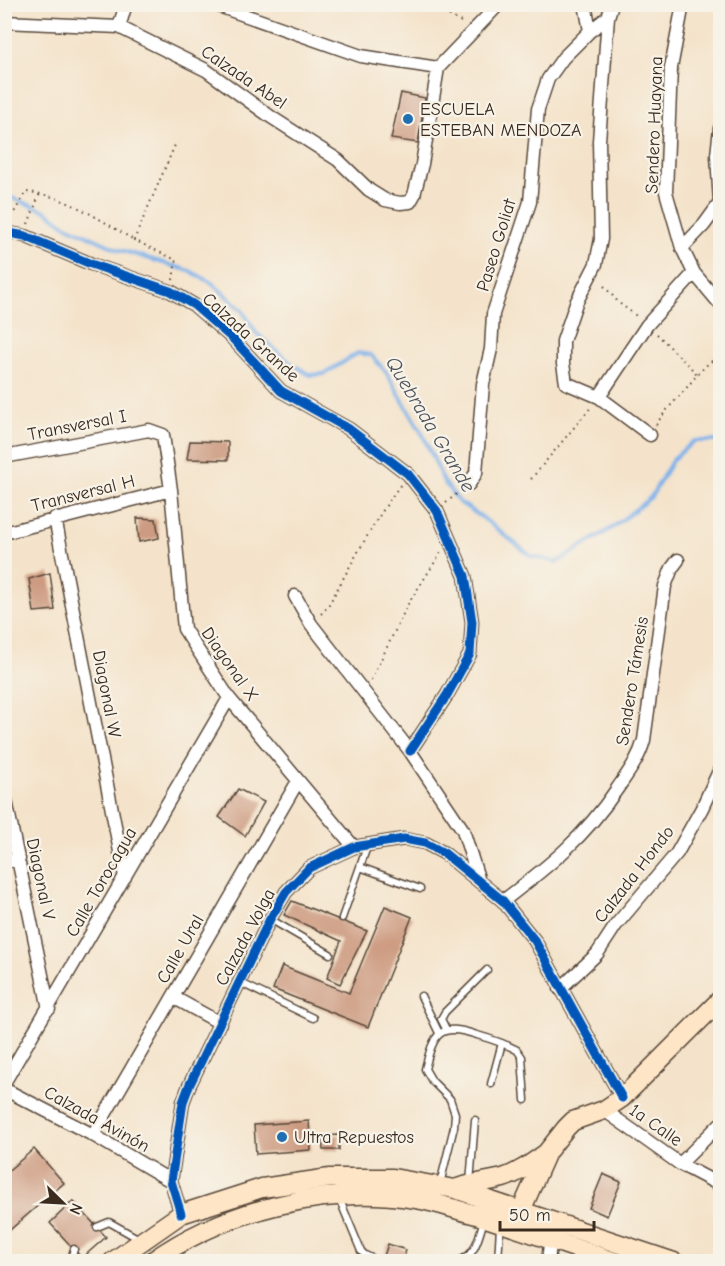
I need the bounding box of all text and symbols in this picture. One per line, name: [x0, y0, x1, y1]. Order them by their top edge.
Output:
street label: Calzada Abel: [197, 41, 291, 114]
street label: Sendero Huayana: [642, 56, 667, 194]
place label: ESCUELA ESTEBAN MENDOZA: [420, 99, 581, 141]
marker: ESCUELA ESTEBAN MENDOZA: [401, 112, 415, 126]
street label: Paseo Goliat: [472, 196, 521, 294]
street label: Calzada Grande: [198, 288, 304, 386]
water label: Quebrada Grande: [381, 352, 480, 496]
street label: Transversal I: [26, 406, 128, 445]
street label: Transversal H: [29, 470, 137, 516]
street label: Sendero Támesis: [612, 615, 653, 747]
street label: Diagonal X: [197, 623, 263, 705]
street label: Diagonal W: [88, 649, 125, 740]
street label: Calzada Hondo: [590, 822, 679, 927]
street label: Calle Torocagua: [62, 824, 141, 941]
street label: Diagonal V: [22, 837, 59, 922]
street label: Calzada Volga: [211, 885, 280, 989]
street label: Calle Ural: [152, 911, 208, 987]
street label: Calzada Avinón: [40, 1082, 153, 1157]
street label: 1a Calle: [625, 1100, 686, 1151]
place label: Ultra Repuestos: [294, 1127, 414, 1148]
marker: Ultra Repuestos: [275, 1130, 289, 1144]
north arrow: [33, 1173, 93, 1233]
scale bar: [500, 1194, 594, 1232]
text: N: [65, 1200, 86, 1217]
text: 50 m: [509, 1205, 551, 1226]

